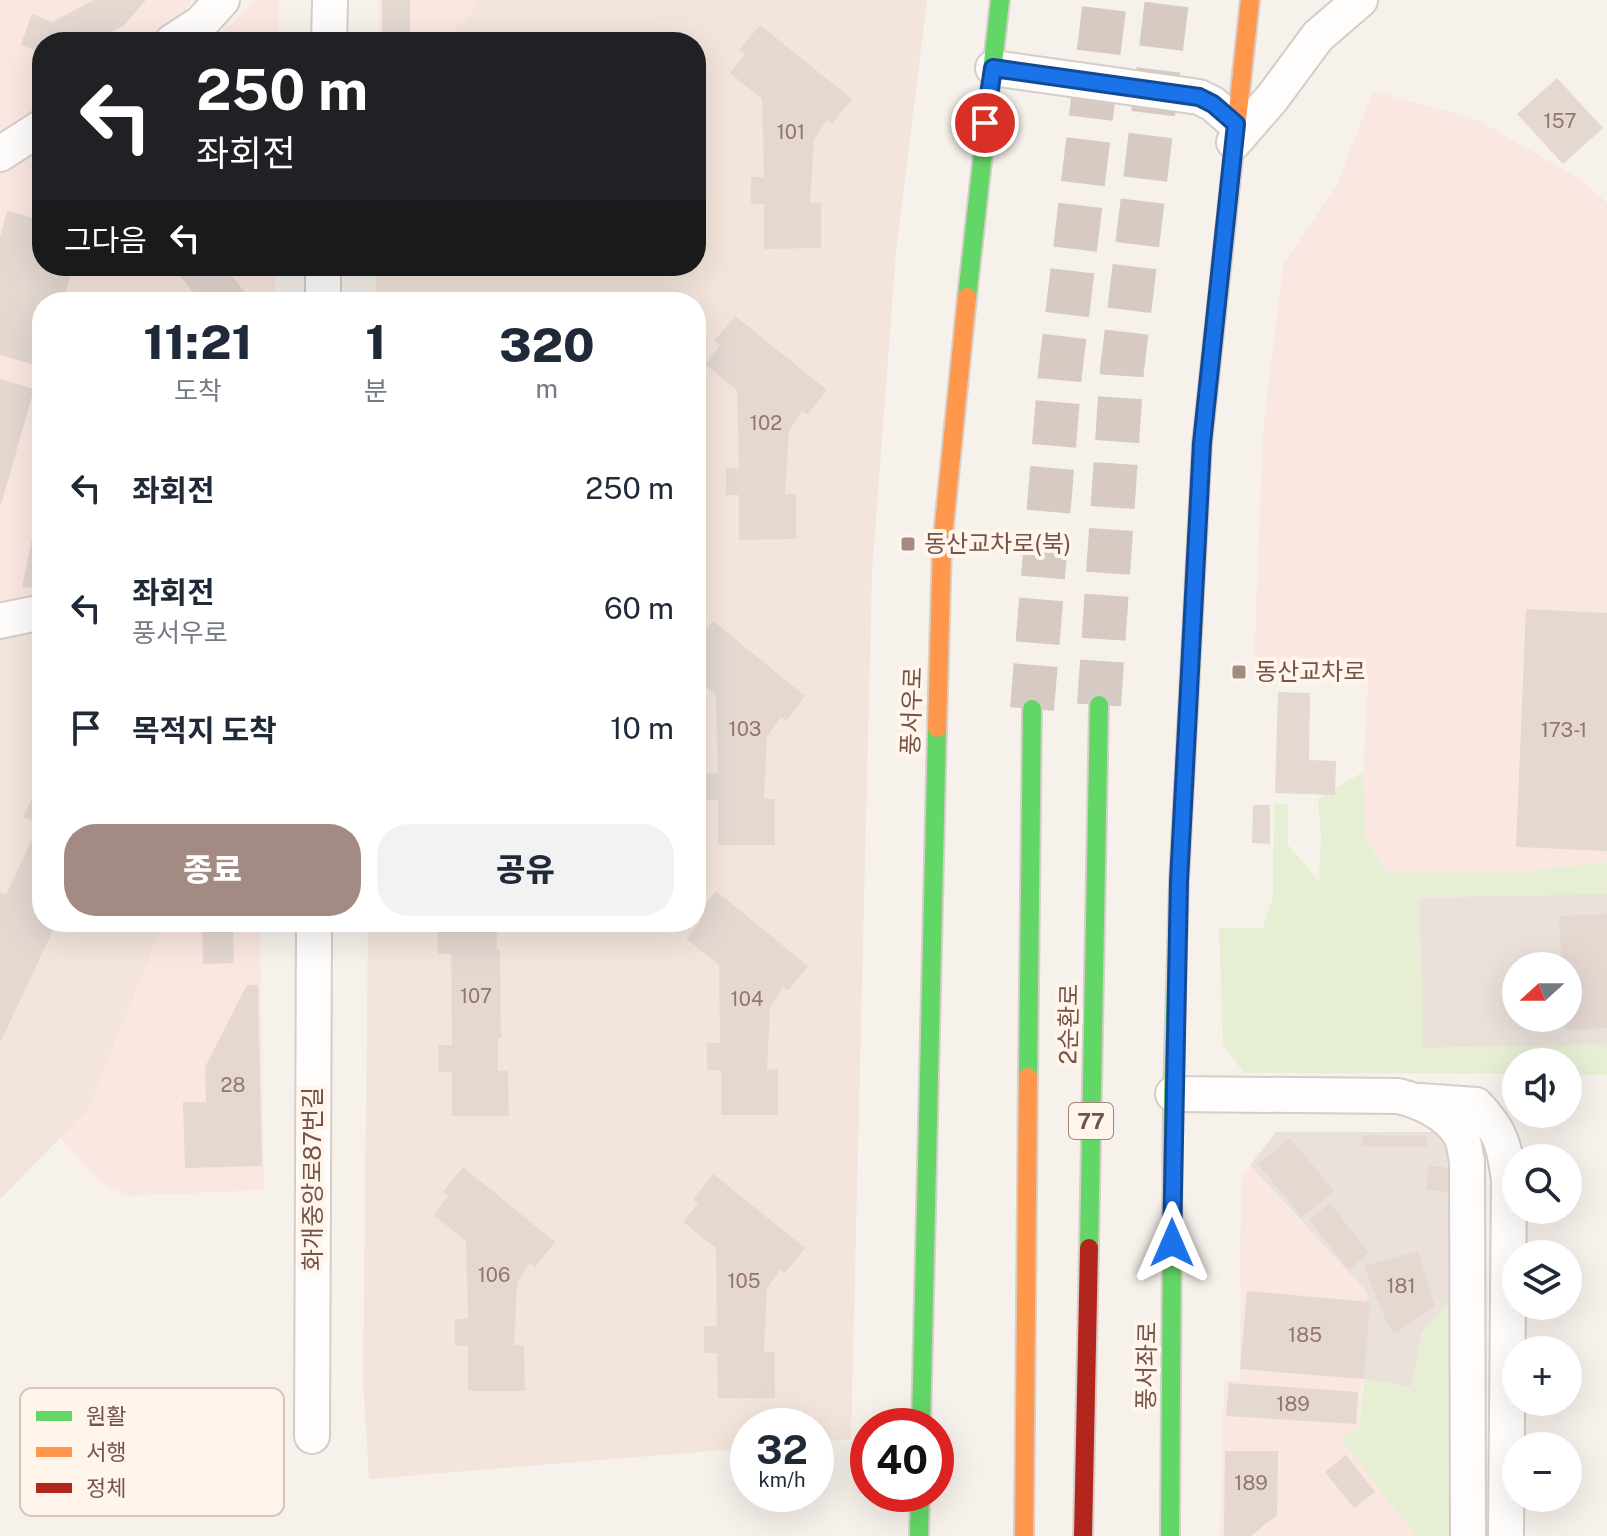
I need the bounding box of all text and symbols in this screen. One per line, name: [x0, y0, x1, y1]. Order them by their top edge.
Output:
text: 250 m: [196, 57, 368, 123]
icon: left: [64, 64, 168, 168]
pin: [951, 89, 1019, 157]
icon: arrive: [963, 101, 1007, 145]
house number: 157: [1544, 109, 1576, 133]
house number: 101: [777, 120, 805, 144]
text: 좌회전: [196, 132, 295, 174]
icon: left: [163, 216, 207, 260]
text: 그다음: [64, 222, 147, 258]
text: 11:21: [143, 313, 253, 370]
text: 1: [365, 313, 386, 370]
text: 320: [499, 316, 595, 373]
text: m: [536, 373, 558, 404]
text: 도착: [174, 375, 222, 406]
text: 분: [364, 375, 388, 406]
house number: 102: [750, 411, 782, 435]
icon: left: [64, 466, 108, 510]
text: 250 m: [585, 470, 674, 506]
text: 좌회전: [132, 472, 215, 508]
place label: 동산교차로(북): [924, 529, 1071, 557]
marker: 동산교차로(북): [899, 535, 917, 553]
text: 좌회전: [132, 574, 215, 610]
icon: left: [64, 586, 108, 630]
text: 60 m: [604, 590, 674, 626]
text: 풍서우로: [132, 617, 228, 648]
place label: 동산교차로: [1255, 657, 1365, 685]
marker: 동산교차로: [1230, 663, 1248, 681]
street label: 풍서우로: [895, 666, 927, 756]
icon: arrive: [64, 706, 108, 750]
text: 10 m: [610, 710, 674, 746]
text: 목적지 도착: [132, 712, 277, 748]
house number: 103: [729, 717, 761, 741]
house number: 173-1: [1541, 718, 1587, 742]
button: 종료: [64, 824, 361, 916]
button: 공유: [377, 824, 674, 916]
north arrow: [1502, 952, 1582, 1032]
map controls: [1502, 952, 1582, 1512]
street label: 2순환로: [1053, 983, 1083, 1064]
house number: 107: [460, 984, 492, 1008]
house number: 104: [731, 987, 763, 1011]
button: sound: [1502, 1048, 1582, 1128]
house number: 28: [221, 1073, 245, 1097]
street label: 화개중앙로87번길: [298, 1087, 326, 1271]
road number: 77: [1069, 1103, 1113, 1139]
button: search: [1502, 1144, 1582, 1224]
position arrow: [1130, 1201, 1214, 1285]
button: layers: [1502, 1240, 1582, 1320]
house number: 106: [478, 1263, 510, 1287]
house number: 105: [727, 1269, 761, 1293]
house number: 181: [1386, 1274, 1416, 1298]
street label: 풍서좌로: [1131, 1322, 1161, 1410]
house number: 185: [1288, 1323, 1322, 1347]
button: +: [1502, 1336, 1582, 1416]
legend: [20, 1388, 284, 1516]
house number: 189: [1276, 1392, 1310, 1416]
text: 원활: [86, 1403, 126, 1429]
speed limit sign: 40: [850, 1408, 954, 1512]
text: 32: [756, 1426, 808, 1473]
button: −: [1502, 1432, 1582, 1512]
text: 서행: [86, 1439, 126, 1465]
text: km/h: [758, 1468, 806, 1492]
house number: 189: [1234, 1471, 1268, 1495]
text: 정체: [86, 1475, 126, 1501]

